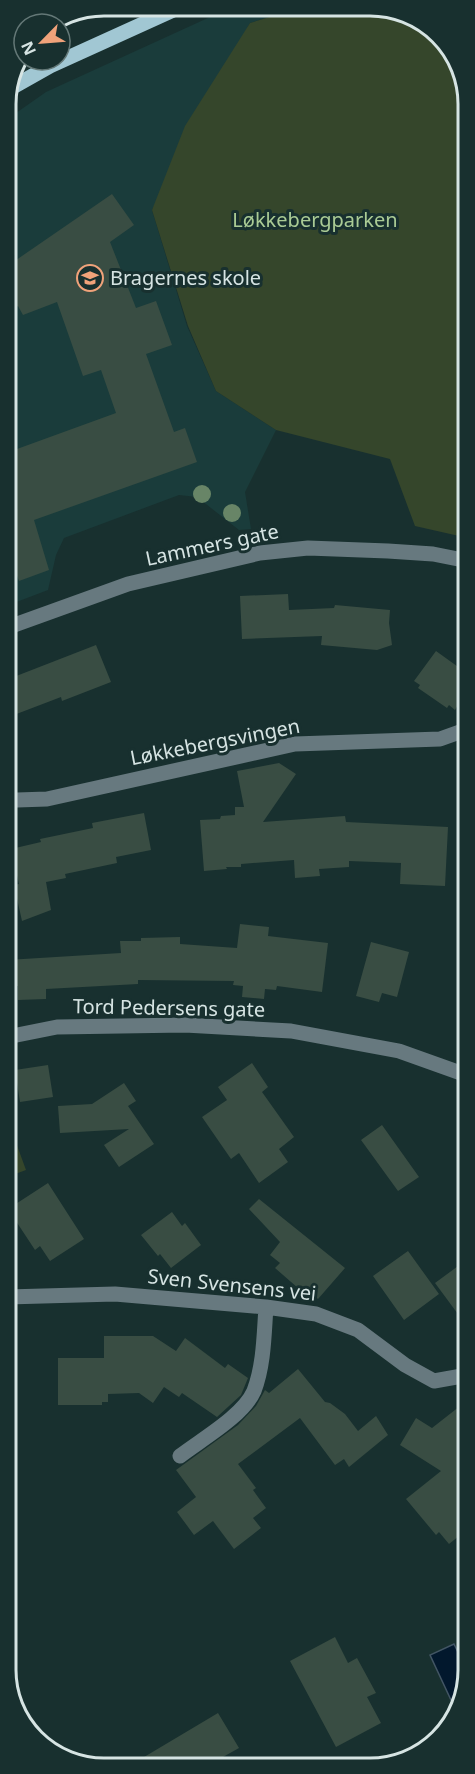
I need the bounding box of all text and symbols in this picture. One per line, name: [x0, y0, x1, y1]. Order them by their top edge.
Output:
north arrow: [12, 12, 72, 72]
text: N: [16, 38, 41, 59]
park label: Løkkebergparken: [232, 206, 398, 233]
school or university icon: Bragernes skole: [75, 263, 105, 293]
place label: Bragernes skole: [110, 264, 261, 291]
street label: Lammers gate: [143, 517, 281, 572]
street label: Løkkebergsvingen: [128, 712, 302, 771]
street label: Tord Pedersens gate: [73, 992, 265, 1023]
street label: Sven Svensens vei: [146, 1262, 318, 1307]

